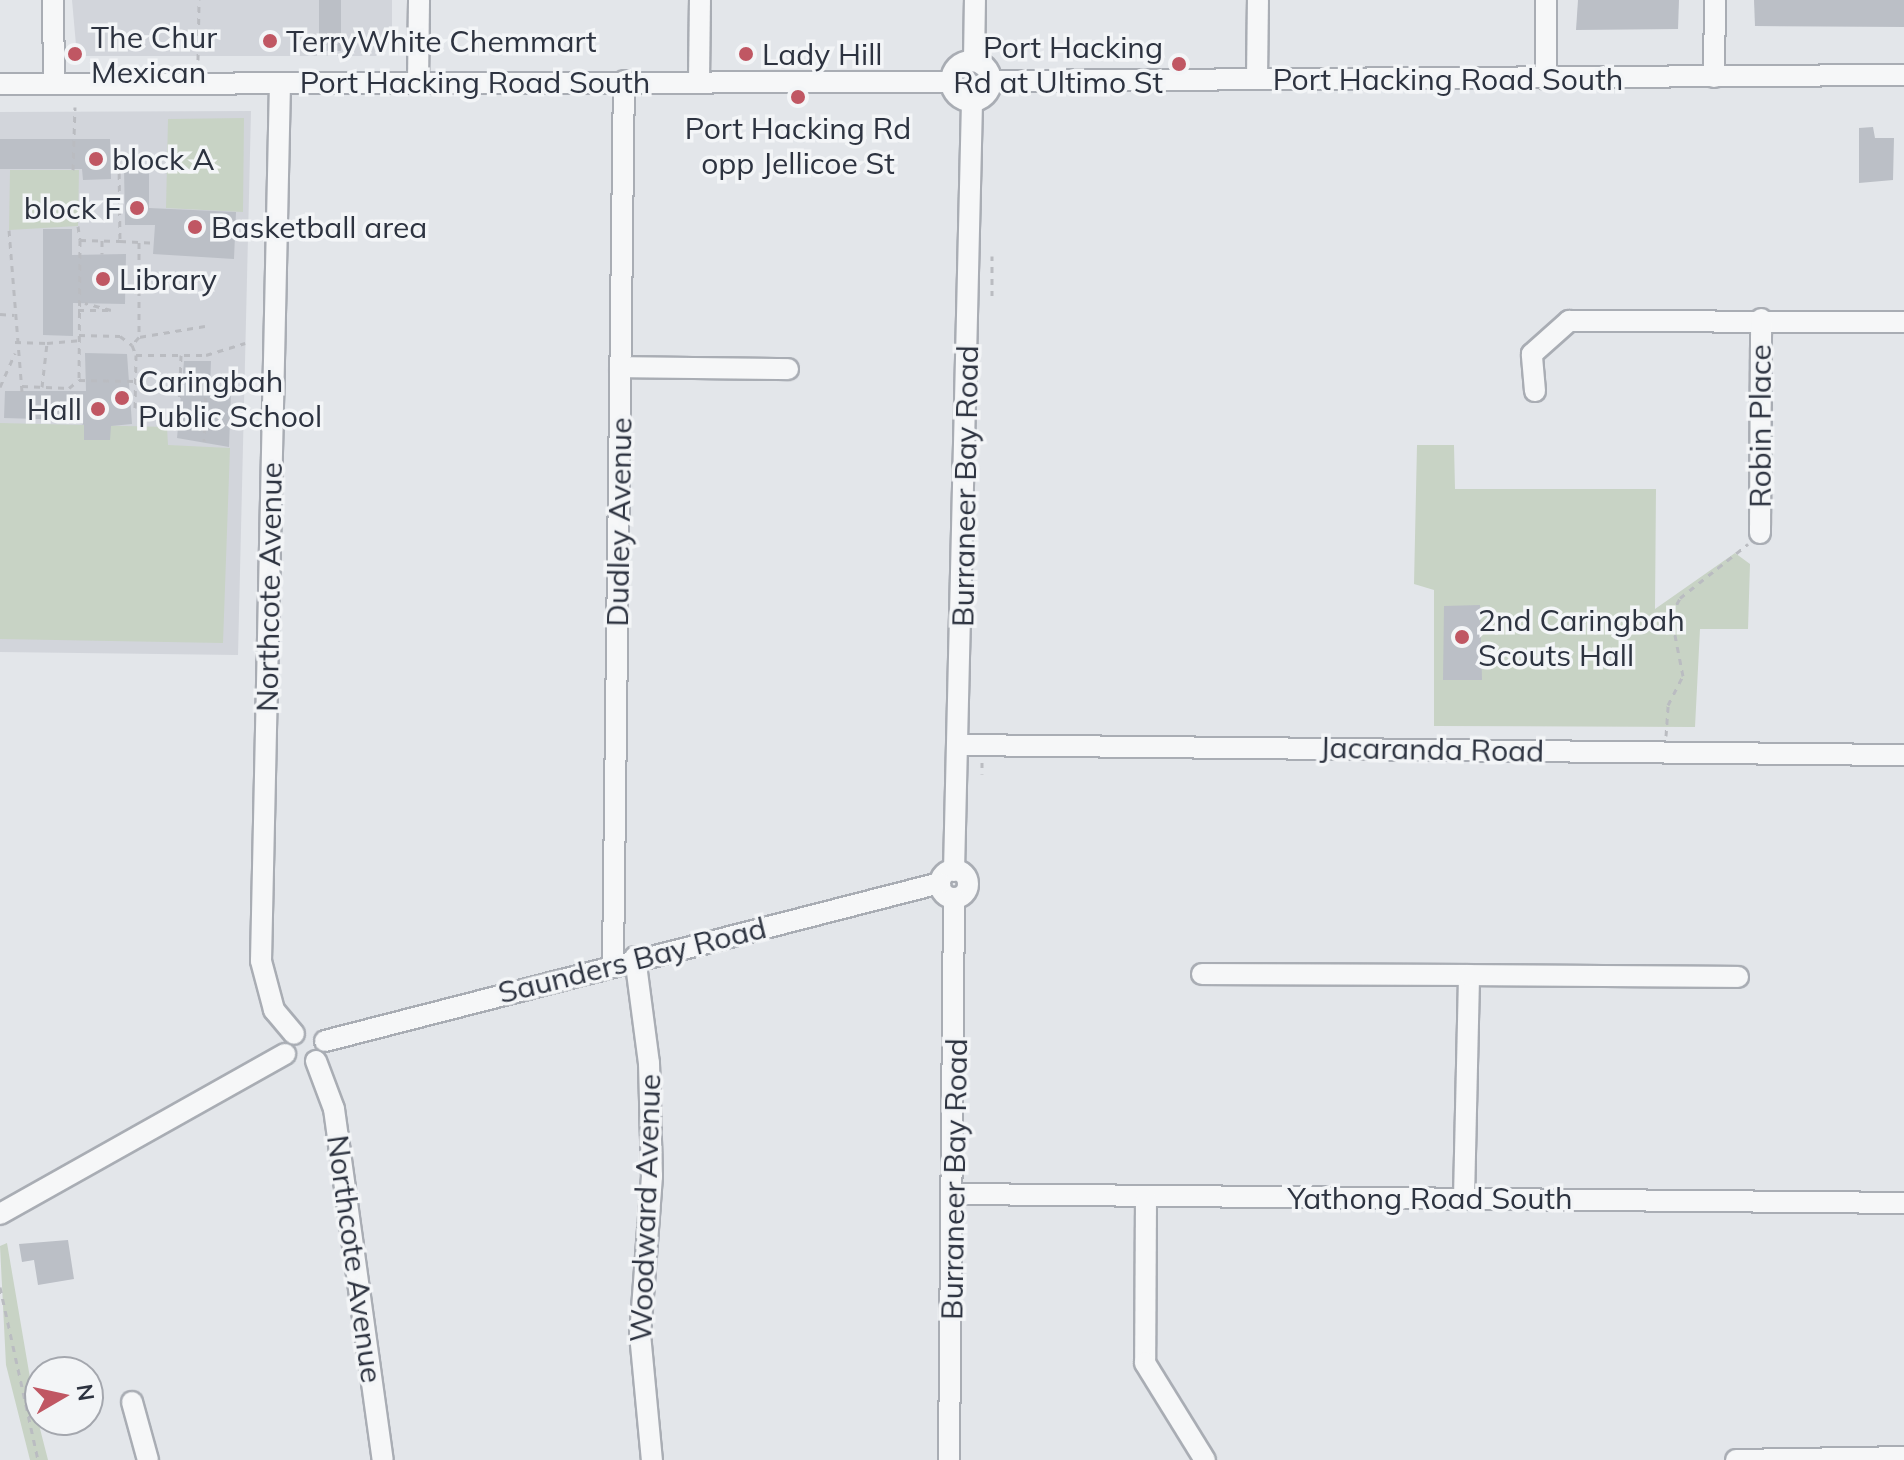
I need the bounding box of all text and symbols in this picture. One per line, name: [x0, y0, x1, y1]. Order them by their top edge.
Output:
place label: The Chur Mexican: [91, 19, 217, 90]
place label: TerryWhite Chemmart: [286, 23, 597, 59]
place label: Port Hacking Rd at Ultimo St: [953, 29, 1163, 100]
marker: TerryWhite Chemmart: [261, 32, 279, 50]
place label: Lady Hill: [762, 36, 883, 72]
marker: The Chur Mexican: [66, 45, 84, 63]
marker: Lady Hill: [737, 45, 755, 63]
marker: Port Hacking Rd at Ultimo St: [1170, 55, 1188, 73]
street label: Port Hacking Road South: [1273, 61, 1623, 97]
street label: Port Hacking Road South: [300, 64, 650, 100]
marker: Port Hacking Rd opp Jellicoe St: [789, 88, 807, 106]
place label: Port Hacking Rd opp Jellicoe St: [685, 110, 911, 180]
place label: block A: [112, 141, 214, 177]
marker: block A: [87, 150, 105, 168]
place label: block F: [24, 190, 121, 226]
marker: block F: [128, 199, 146, 217]
place label: Basketball area: [211, 209, 427, 245]
marker: Basketball area: [186, 218, 204, 236]
place label: Library: [119, 261, 217, 297]
marker: Library: [94, 270, 112, 288]
street label: Robin Place: [1742, 344, 1778, 508]
street label: Burraneer Bay Road: [945, 345, 985, 627]
place label: Caringbah Public School: [138, 363, 322, 434]
marker: Caringbah Public School: [113, 389, 131, 407]
place label: Hall: [27, 391, 82, 427]
marker: Hall: [89, 400, 107, 418]
street label: Dudley Avenue: [599, 417, 639, 627]
street label: Northcote Avenue: [249, 462, 289, 712]
place label: 2nd Caringbah Scouts Hall: [1478, 602, 1685, 672]
marker: 2nd Caringbah Scouts Hall: [1453, 628, 1471, 646]
street label: Jacaranda Road: [1320, 729, 1544, 769]
street label: Saunders Bay Road: [494, 909, 770, 1011]
street label: Burraneer Bay Road: [934, 1038, 974, 1320]
street label: Woodward Avenue: [622, 1073, 668, 1343]
street label: Northcote Avenue: [320, 1133, 390, 1385]
street label: Yathong Road South: [1287, 1180, 1573, 1216]
north arrow: [24, 1356, 104, 1436]
text: N: [71, 1382, 101, 1403]

